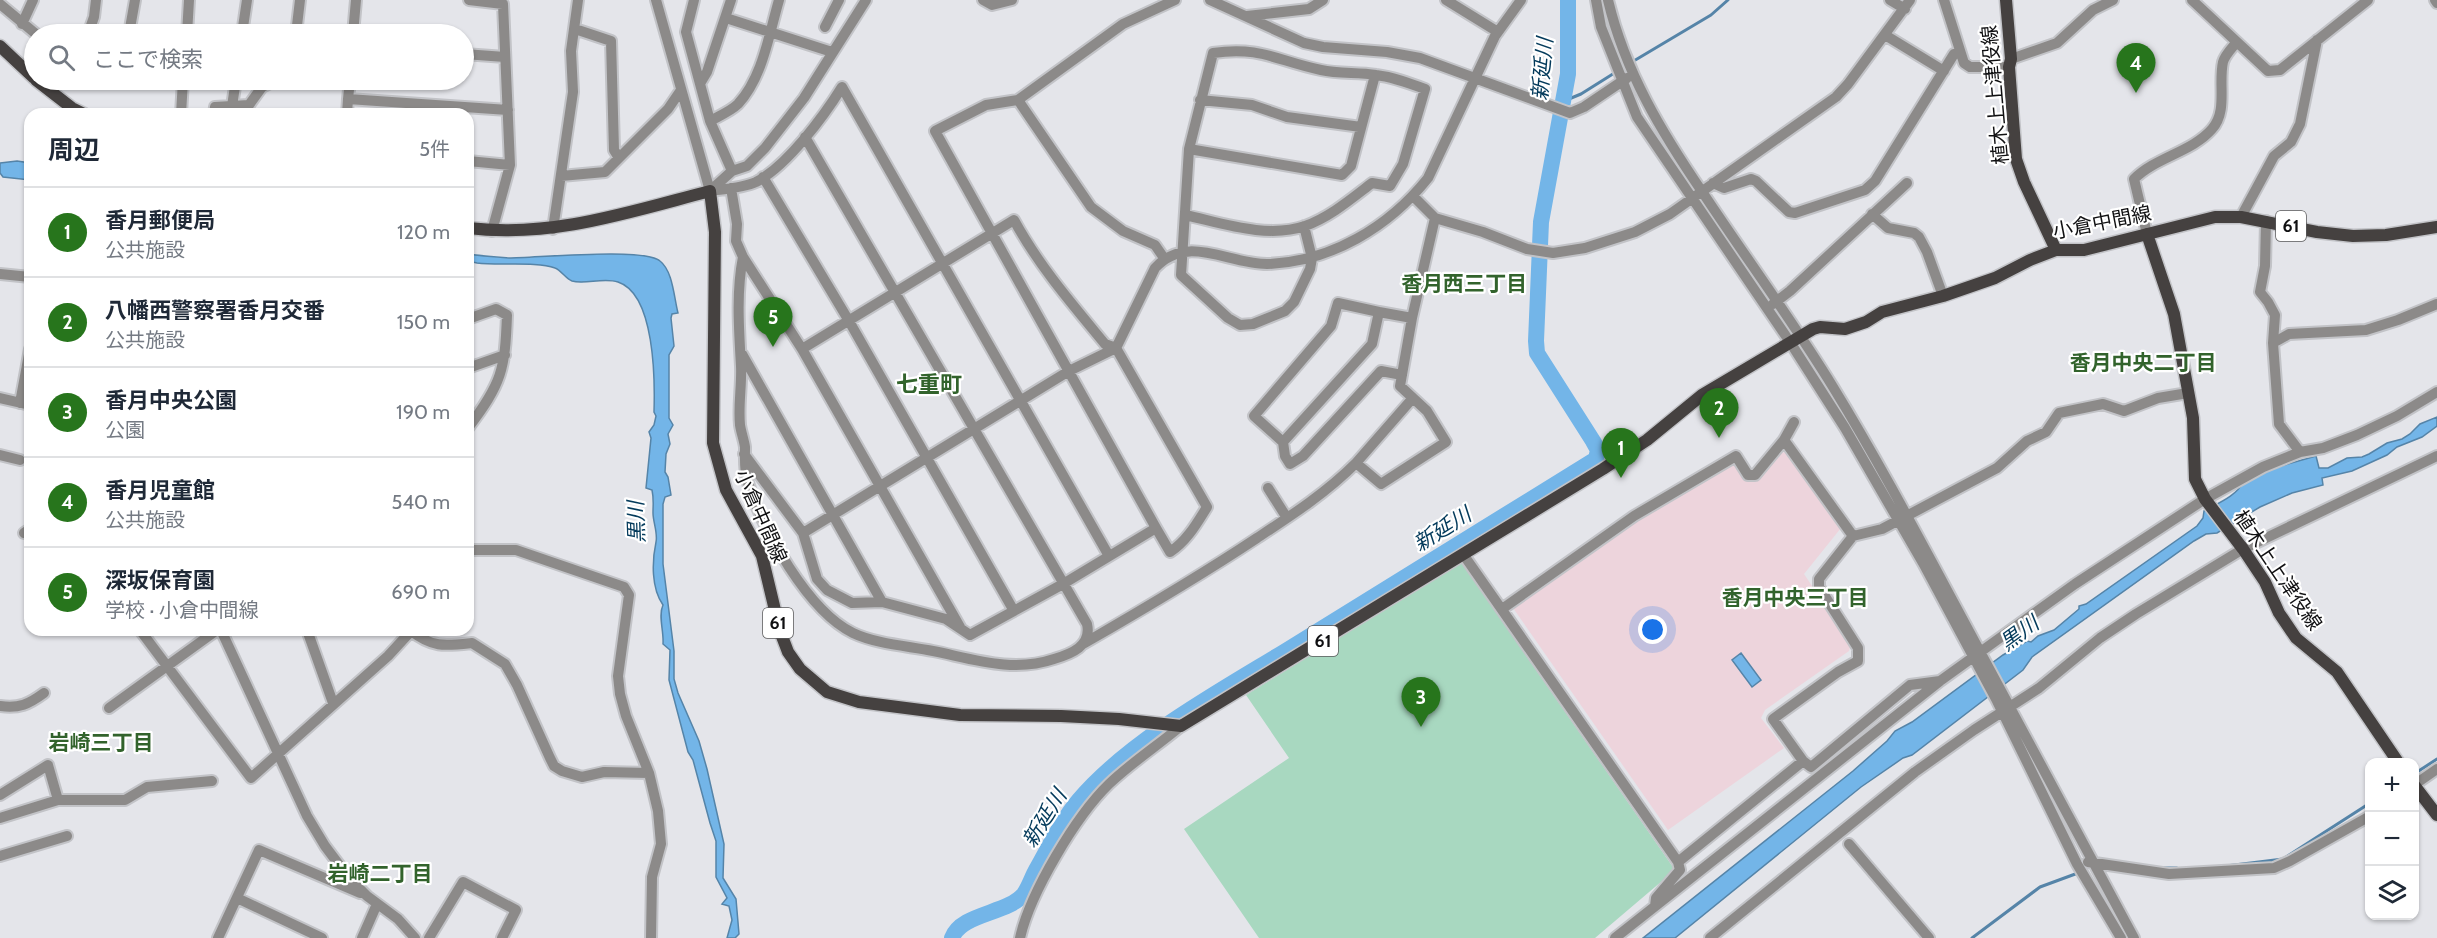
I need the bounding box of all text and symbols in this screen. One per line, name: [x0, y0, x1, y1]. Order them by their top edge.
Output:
search box: [24, 24, 474, 90]
street label: 植木上上津役線: [1977, 24, 2013, 166]
water label: 新延川: [1527, 35, 1557, 101]
icon: search: [45, 41, 78, 74]
pin: 4: [2116, 44, 2156, 93]
text: ここで検索: [93, 46, 203, 73]
text: 周辺: [48, 134, 100, 166]
text: 5件: [419, 137, 450, 161]
street label: 小倉中間線: [2051, 201, 2153, 243]
text: 香月郵便局: [105, 207, 215, 234]
road number: 61: [2276, 211, 2306, 241]
text: 1: [64, 220, 71, 244]
text: 120 m: [397, 220, 450, 244]
text: 公共施設: [105, 238, 185, 262]
district label: 香月西三丁目: [1401, 271, 1527, 296]
text: 八幡西警察署香月交番: [105, 297, 325, 324]
pin: 5: [754, 298, 792, 347]
text: 2: [62, 310, 73, 334]
text: 150 m: [397, 310, 450, 334]
text: 公共施設: [105, 328, 185, 352]
district label: 香月中央二丁目: [2070, 350, 2217, 375]
district label: 七重町: [896, 371, 962, 398]
text: 香月中央公園: [105, 387, 237, 414]
pin: 2: [1700, 388, 1738, 438]
text: 3: [62, 400, 73, 424]
text: 190 m: [396, 400, 450, 424]
text: 公園: [105, 418, 145, 442]
pin: 1: [1602, 428, 1640, 478]
street label: 小倉中間線: [730, 465, 792, 567]
text: 香月児童館: [105, 477, 215, 504]
text: 4: [61, 490, 74, 514]
text: 540 m: [392, 490, 450, 514]
water label: 黒川: [623, 499, 649, 543]
water label: 新延川: [1409, 501, 1477, 556]
street label: 植木上上津役線: [2229, 505, 2327, 635]
text: 公共施設: [105, 508, 185, 532]
text: 深坂保育園: [105, 567, 215, 594]
text: 5: [62, 580, 73, 604]
text: 690 m: [391, 580, 450, 604]
district label: 香月中央三丁目: [1722, 585, 1869, 610]
text: 学校 · 小倉中間線: [105, 598, 259, 622]
road number: 61: [763, 608, 793, 638]
water label: 黒川: [1995, 609, 2045, 655]
your location: [1638, 615, 1667, 644]
road number: 61: [1308, 626, 1338, 656]
pin: 3: [1402, 678, 1440, 727]
district label: 岩崎三丁目: [49, 730, 154, 755]
map controls: [2365, 758, 2419, 920]
button: +: [2365, 758, 2419, 812]
water label: 新延川: [1017, 783, 1072, 851]
button: −: [2365, 812, 2419, 866]
district label: 岩崎二丁目: [328, 861, 433, 886]
button: layers: [2365, 866, 2419, 920]

